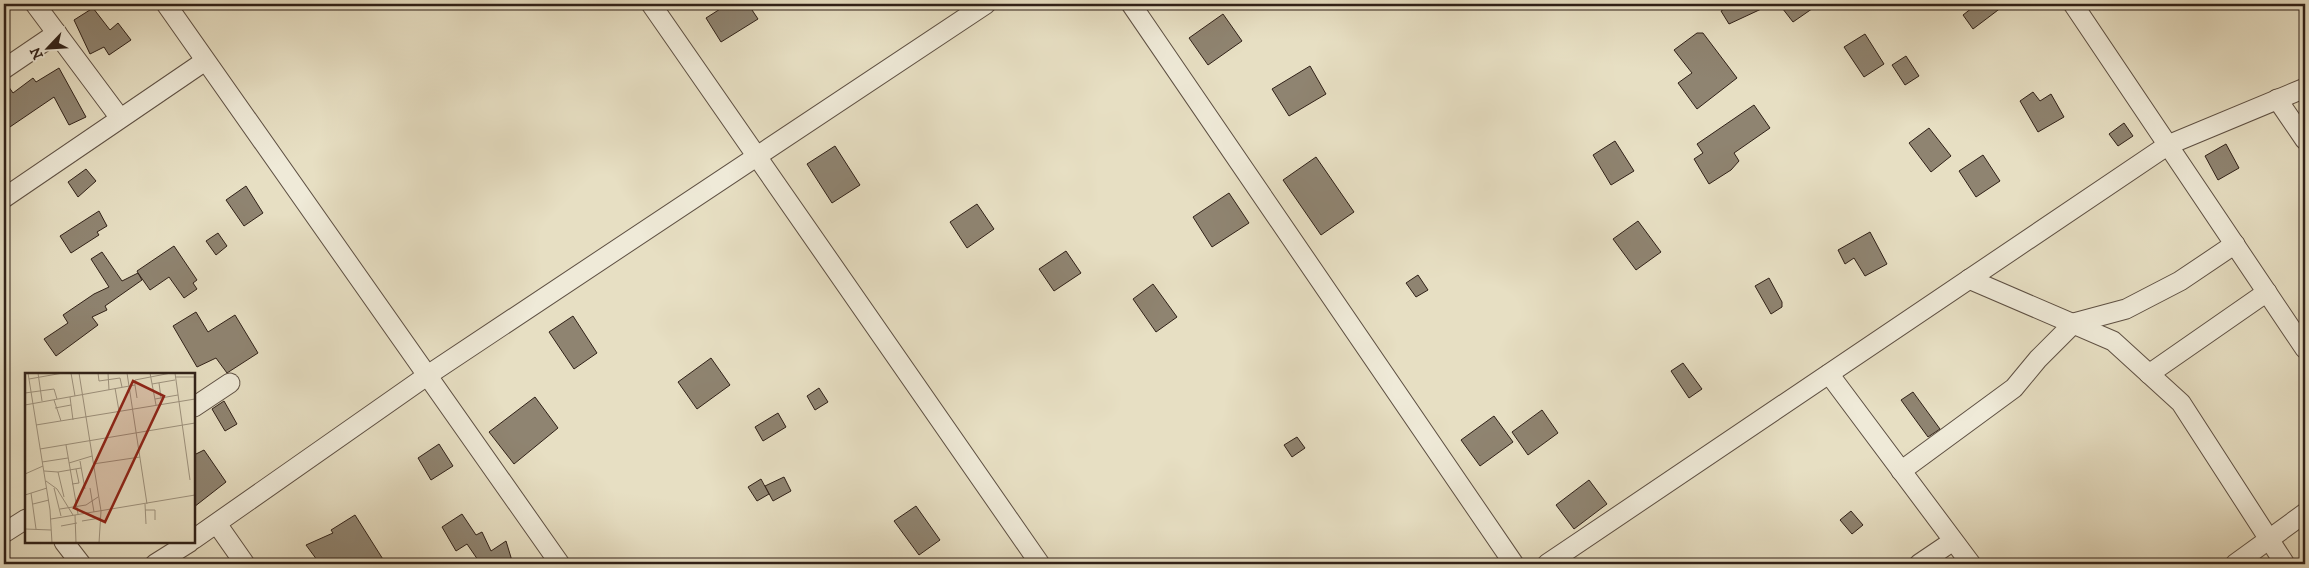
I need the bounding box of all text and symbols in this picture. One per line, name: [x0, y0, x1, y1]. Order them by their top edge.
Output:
north arrow: [22, 22, 72, 72]
text: N: [26, 44, 48, 62]
inset map: [25, 373, 195, 543]

